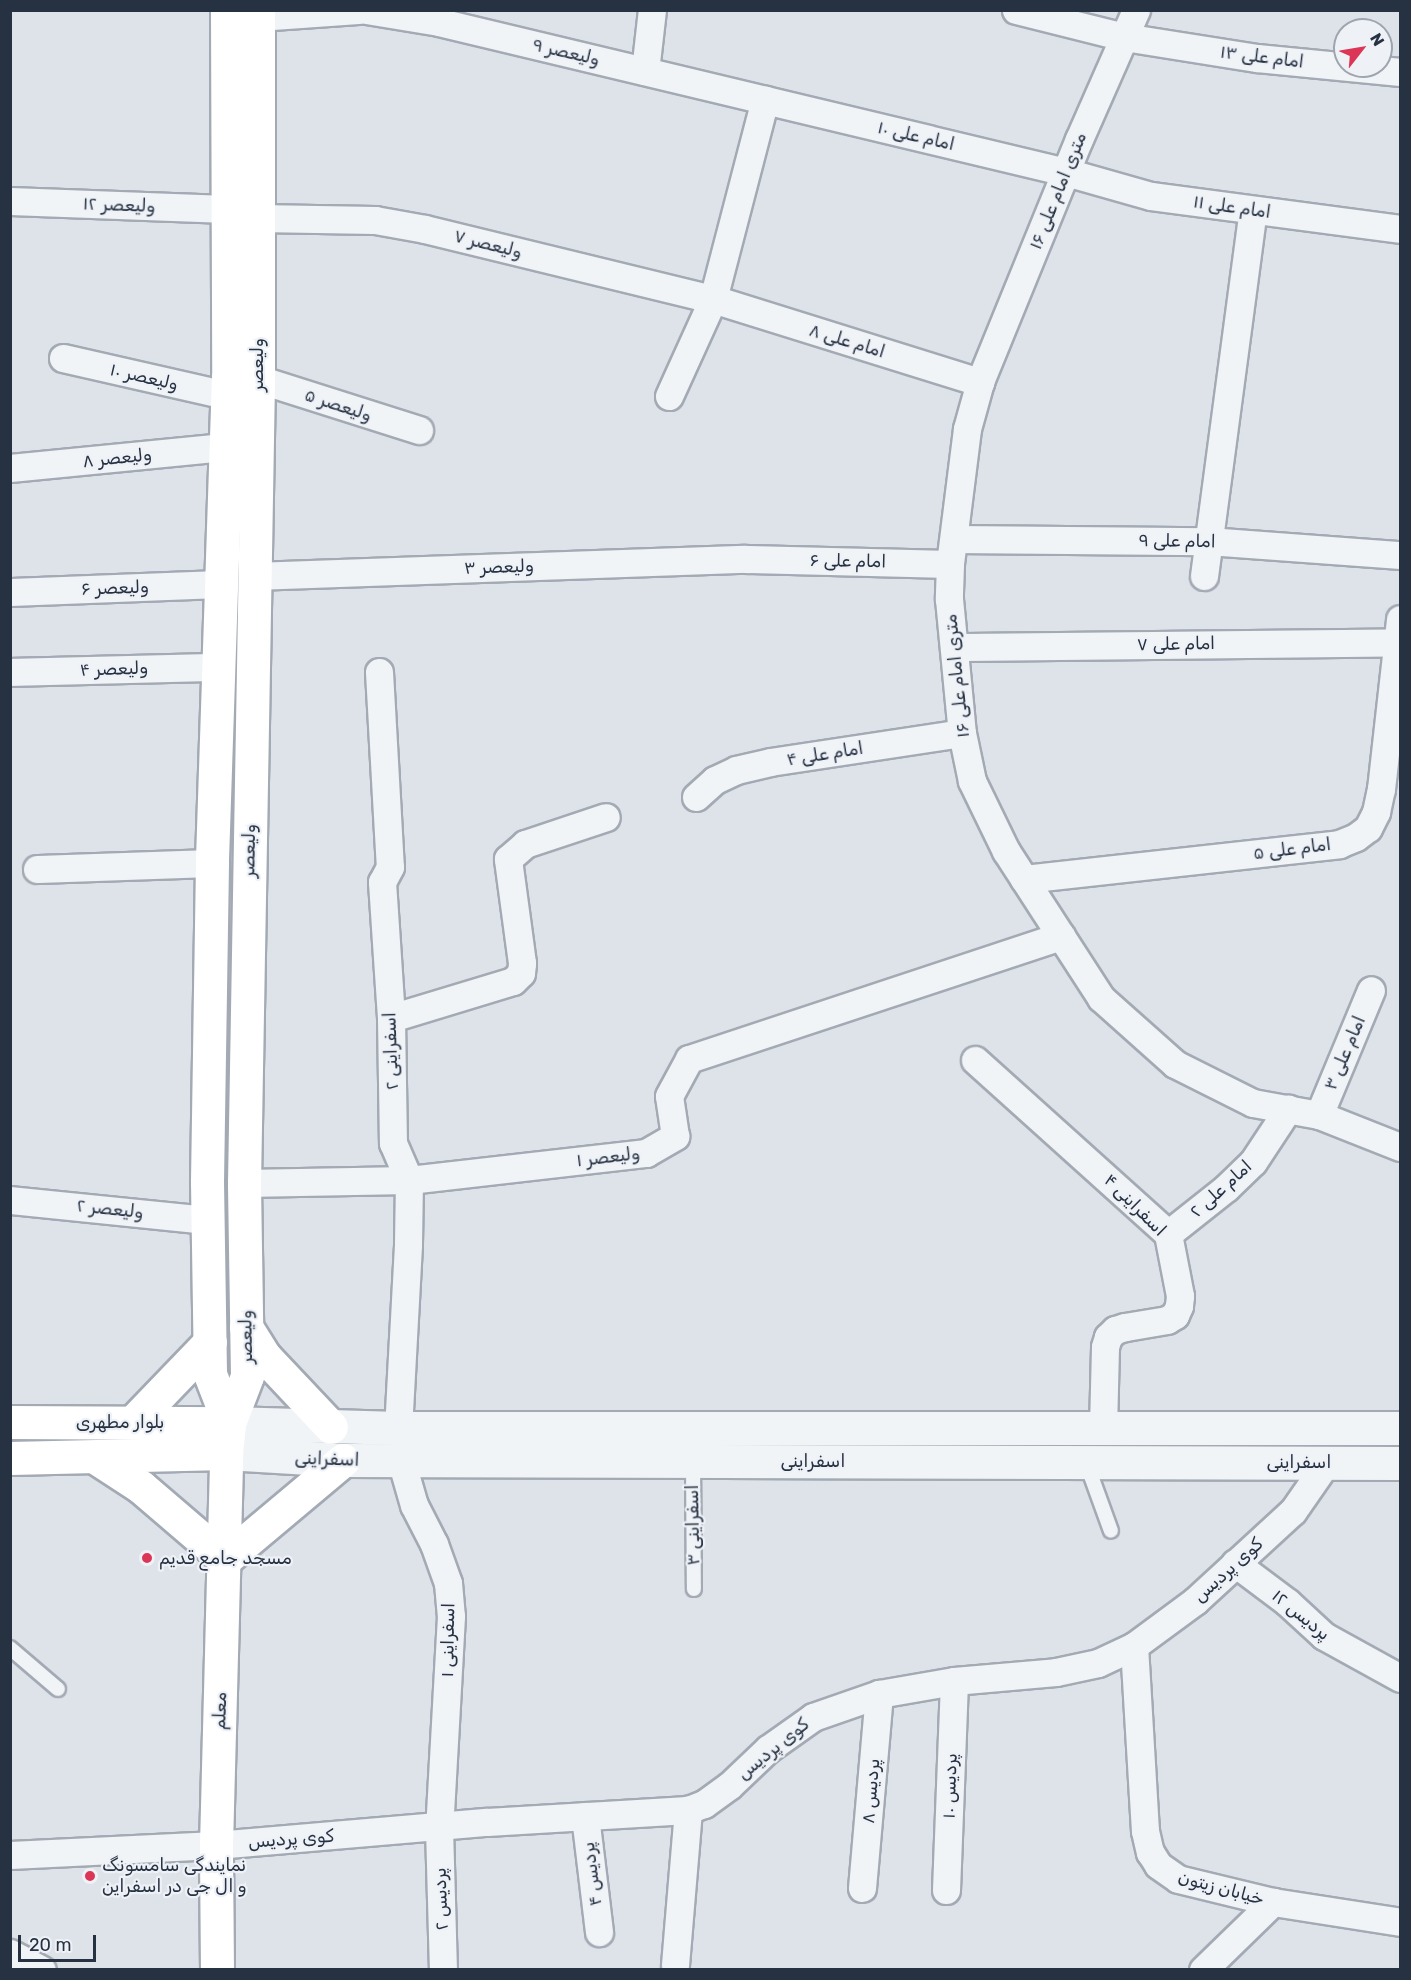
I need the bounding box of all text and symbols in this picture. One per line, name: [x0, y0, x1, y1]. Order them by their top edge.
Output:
north arrow: [1333, 18, 1393, 78]
text: N: [1366, 30, 1388, 49]
street label: ولیعصر ۹: [530, 34, 602, 70]
street label: امام علی ۱۳: [1219, 41, 1305, 73]
street label: امام علی ۱۰: [875, 117, 957, 155]
street label: ۱۶ متری امام علی: [1025, 129, 1091, 253]
street label: امام علی ۱۱: [1192, 191, 1272, 223]
street label: ولیعصر ۱۲: [82, 193, 156, 217]
street label: ولیعصر ۷: [452, 225, 524, 263]
street label: امام علی ۸: [806, 319, 888, 363]
street label: ولیعصر: [246, 338, 268, 392]
street label: ولیعصر ۱۰: [108, 359, 180, 395]
street label: ولیعصر ۵: [302, 384, 374, 426]
street label: ولیعصر ۸: [81, 444, 153, 472]
street label: امام علی ۹: [1138, 530, 1216, 552]
street label: امام علی ۶: [809, 550, 887, 572]
street label: ولیعصر ۳: [464, 555, 534, 579]
street label: ولیعصر ۶: [81, 576, 149, 600]
street label: ۱۶ متری امام علی: [940, 613, 974, 739]
street label: امام علی ۷: [1137, 633, 1215, 655]
street label: ولیعصر ۴: [80, 657, 148, 681]
street label: امام علی ۴: [785, 737, 865, 771]
street label: ولیعصر: [238, 824, 260, 878]
street label: امام علی ۵: [1252, 834, 1332, 864]
street label: اسفراینی ۲: [379, 1012, 403, 1090]
street label: امام علی ۳: [1320, 1013, 1370, 1093]
street label: ولیعصر ۱: [575, 1142, 641, 1172]
street label: امام علی ۲: [1186, 1156, 1256, 1222]
street label: اسفراینی ۴: [1099, 1169, 1171, 1241]
street label: ولیعصر ۲: [76, 1195, 144, 1223]
street label: ولیعصر: [235, 1310, 257, 1364]
street label: بلوار مطهری: [76, 1411, 164, 1433]
street label: اسفراینی: [294, 1447, 360, 1471]
street label: اسفراینی: [781, 1450, 845, 1472]
street label: اسفراینی: [1267, 1451, 1331, 1473]
street label: اسفراینی ۳: [681, 1484, 705, 1566]
street label: کوی پردیس: [1189, 1533, 1267, 1607]
place label: مسجد جامع قدیم: [159, 1547, 292, 1569]
marker: مسجد جامع قدیم: [140, 1551, 154, 1565]
street label: پردیس ۱۲: [1268, 1585, 1334, 1645]
street label: اسفراینی ۱: [437, 1602, 459, 1678]
street label: معلم: [209, 1692, 231, 1730]
street label: کوی پردیس: [733, 1714, 813, 1784]
street label: پردیس ۱۰: [938, 1753, 962, 1819]
street label: پردیس ۸: [857, 1757, 885, 1825]
street label: کوی پردیس: [247, 1825, 335, 1853]
street label: پردیس ۴: [577, 1841, 607, 1907]
place label: نمایندگی سامسونگ و ال جی در اسفراین: [102, 1855, 247, 1898]
street label: خیابان زیتون: [1176, 1866, 1266, 1910]
street label: پردیس ۲: [429, 1867, 453, 1931]
marker: نمایندگی سامسونگ و ال جی در اسفراین: [83, 1869, 97, 1883]
scale bar: [21, 1923, 99, 1961]
text: 20 m: [29, 1934, 71, 1956]

